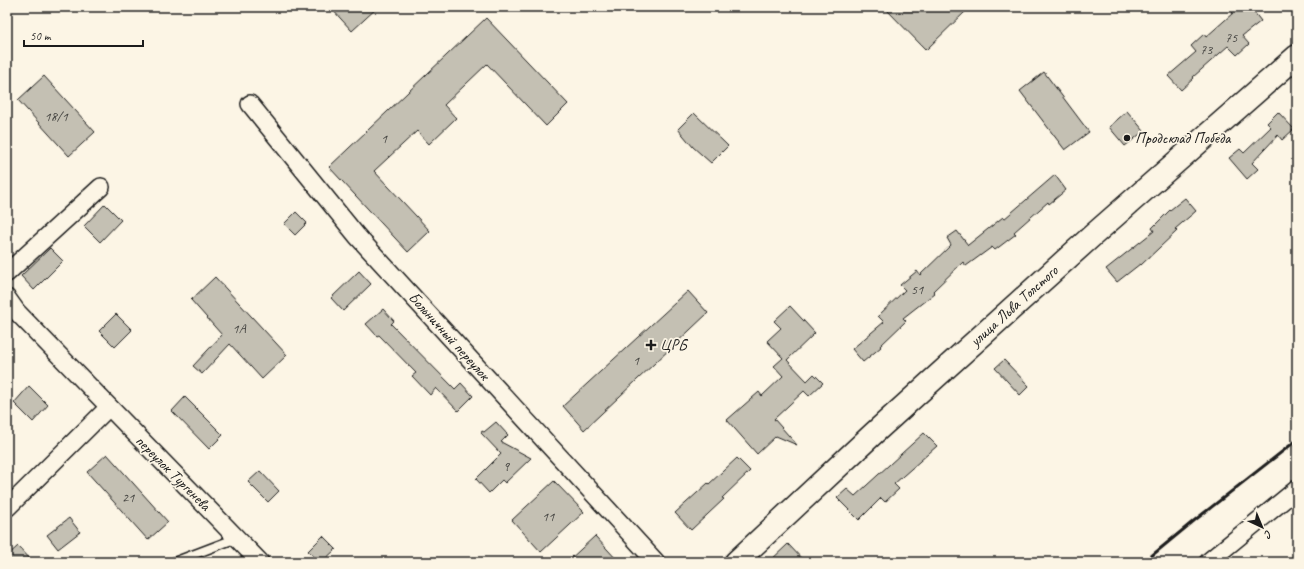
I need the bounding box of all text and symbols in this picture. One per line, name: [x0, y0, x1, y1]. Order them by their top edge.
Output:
scale bar: [24, 22, 143, 48]
text: 50 m: [30, 28, 52, 44]
house number: 75: [1225, 29, 1238, 46]
house number: 73: [1200, 41, 1214, 58]
house number: 18/1: [44, 108, 68, 125]
place label: Продсклад Победа: [1135, 128, 1232, 148]
house number: 1: [381, 130, 388, 147]
marker: Продсклад Победа: [1122, 133, 1132, 143]
street label: улица Льва Толстого: [965, 260, 1063, 352]
house number: 51: [911, 281, 924, 298]
street label: Больничный переулок: [404, 288, 495, 386]
house number: 1А: [232, 320, 247, 337]
place label: ЦРБ: [660, 335, 689, 355]
marker: ЦРБ: [645, 339, 657, 351]
house number: 1: [633, 352, 640, 369]
street label: переулок Тургенева: [131, 431, 216, 516]
house number: 9: [503, 458, 511, 475]
house number: 21: [122, 489, 135, 506]
north arrow: [1242, 507, 1282, 547]
house number: 11: [542, 508, 555, 525]
text: С: [1261, 527, 1276, 542]

